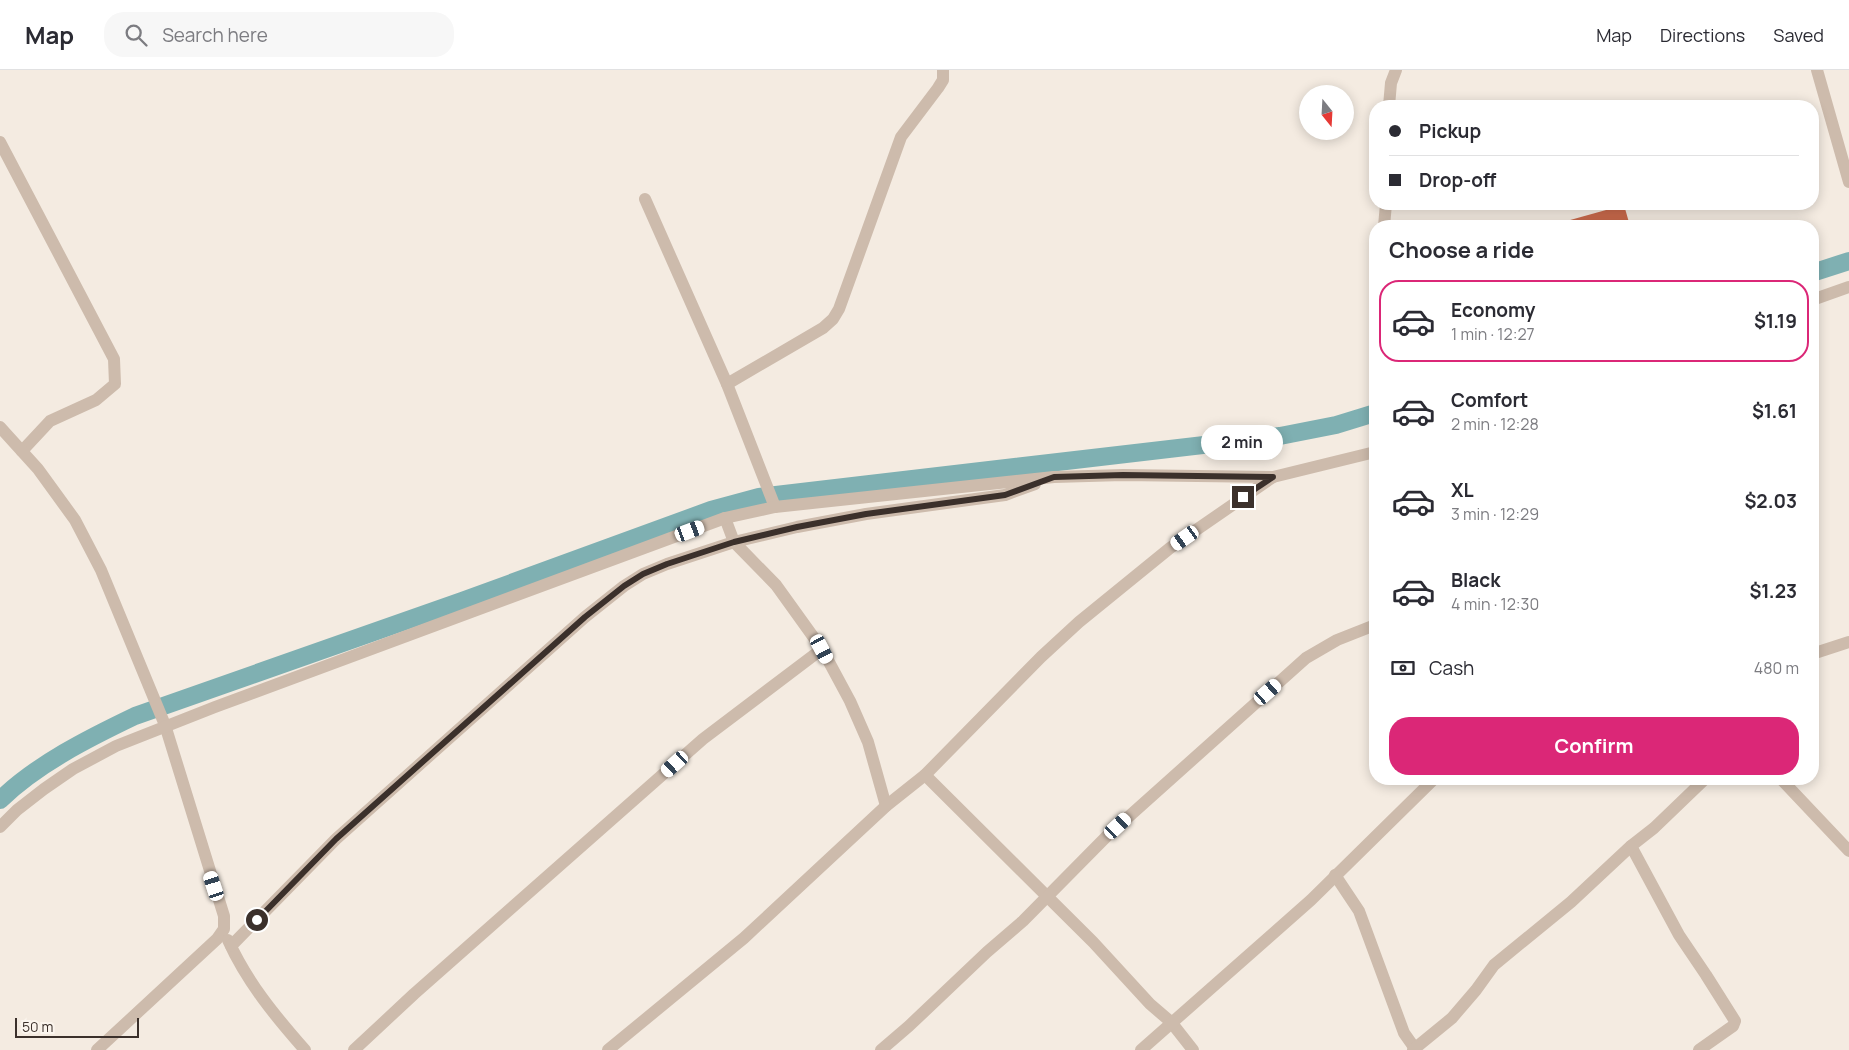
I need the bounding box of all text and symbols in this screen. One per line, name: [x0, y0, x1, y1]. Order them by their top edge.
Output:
search box: [104, 12, 454, 57]
text: Map: [25, 18, 74, 51]
icon: search: [122, 21, 150, 49]
text: Search here: [162, 22, 268, 48]
text: Map: [1596, 23, 1632, 47]
text: Directions: [1660, 23, 1745, 47]
text: Saved: [1773, 23, 1824, 47]
north arrow: [1299, 85, 1354, 140]
map controls: [1299, 85, 1354, 140]
text: Pickup: [1419, 118, 1481, 144]
text: Drop-off: [1419, 167, 1496, 193]
text: Choose a ride: [1389, 235, 1534, 265]
text: Economy: [1451, 297, 1535, 323]
icon: car: [1391, 299, 1436, 344]
text: $1.19: [1754, 308, 1797, 334]
text: 1 min · 12:27: [1451, 323, 1535, 345]
text: Comfort: [1451, 387, 1528, 413]
icon: car: [1391, 389, 1436, 434]
text: $1.61: [1752, 398, 1797, 424]
text: 2 min · 12:28: [1451, 413, 1539, 435]
callout: 2 min: [1202, 424, 1284, 460]
text: 2 min: [1221, 431, 1263, 453]
text: XL: [1451, 477, 1474, 503]
icon: car: [1391, 479, 1436, 524]
route end: [1232, 486, 1254, 508]
text: $2.03: [1744, 488, 1797, 514]
text: 3 min · 12:29: [1451, 503, 1539, 525]
car: [673, 519, 706, 543]
car: [1168, 523, 1201, 553]
text: Black: [1451, 567, 1500, 593]
icon: car: [1391, 569, 1436, 614]
text: $1.23: [1749, 578, 1797, 604]
text: 4 min · 12:30: [1451, 593, 1539, 615]
car: [808, 632, 835, 666]
icon: cash: [1389, 654, 1417, 682]
text: Cash: [1429, 655, 1474, 681]
text: 480 m: [1754, 657, 1799, 679]
car: [1251, 676, 1284, 708]
button: Confirm: [1389, 717, 1799, 775]
car: [658, 748, 691, 780]
car: [1101, 810, 1134, 842]
car: [202, 869, 225, 903]
route start: [246, 909, 268, 931]
scale bar: [15, 1015, 139, 1038]
text: 50 m: [22, 1017, 53, 1036]

